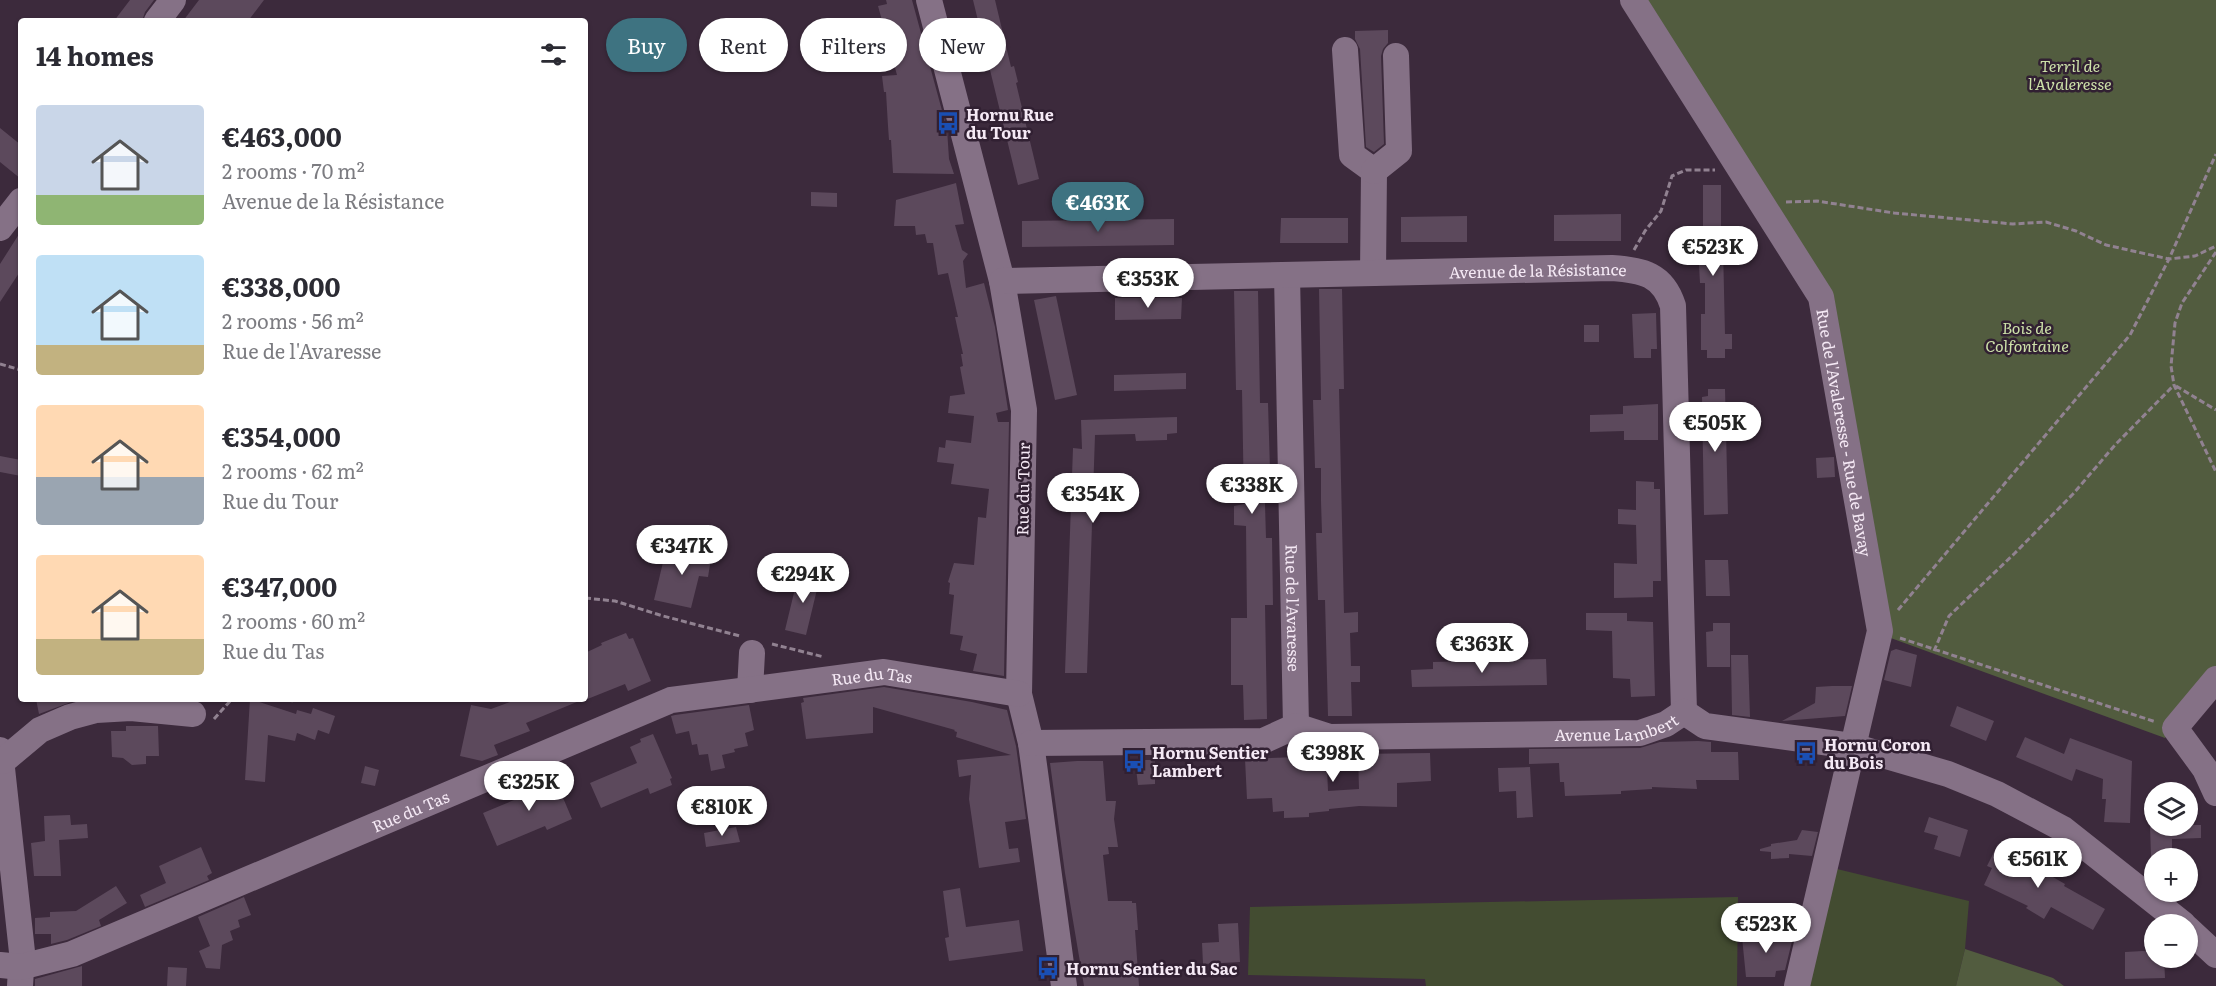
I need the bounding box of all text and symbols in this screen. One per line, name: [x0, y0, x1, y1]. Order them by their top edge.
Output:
chip: Buy: [606, 18, 687, 72]
chip: Rent: [699, 18, 788, 72]
chip: Filters: [800, 18, 907, 72]
chip: New: [919, 18, 1006, 72]
text: 14 homes: [36, 35, 154, 74]
icon: filters: [537, 38, 570, 71]
park label: Terril de l'Avaleresse: [2028, 53, 2112, 95]
place label: Hornu Rue du Tour: [966, 102, 1054, 144]
bus stop icon: Hornu Rue du Tour: [935, 110, 961, 136]
text: €463,000: [222, 116, 342, 155]
icon: home: [84, 129, 156, 201]
text: 2 rooms · 70 m²: [222, 155, 365, 185]
pin: €463K: [1056, 182, 1140, 233]
text: Avenue de la Résistance: [222, 185, 444, 215]
text: €463K: [1066, 186, 1130, 216]
pin: €523K: [1671, 226, 1755, 277]
text: €523K: [1682, 230, 1744, 260]
street label: Avenue de la Résistance: [1449, 256, 1628, 283]
pin: €353K: [1106, 258, 1190, 309]
text: €353K: [1117, 262, 1179, 292]
text: €338,000: [222, 266, 340, 305]
icon: home: [84, 279, 156, 351]
text: 2 rooms · 56 m²: [222, 305, 364, 335]
street label: Rue de l'Avaleresse - Rue de Bavay: [1811, 306, 1879, 559]
park label: Bois de Colfontaine: [1985, 315, 2069, 357]
text: Rue de l'Avaresse: [222, 335, 382, 365]
pin: €505K: [1673, 402, 1757, 453]
text: €505K: [1683, 406, 1747, 436]
text: €354,000: [222, 416, 341, 455]
icon: home: [84, 429, 156, 501]
street label: Rue du Tour: [1009, 442, 1035, 536]
text: 2 rooms · 62 m²: [222, 455, 364, 485]
pin: €338K: [1210, 464, 1294, 515]
text: €338K: [1220, 468, 1284, 498]
pin: €354K: [1051, 473, 1135, 524]
text: €354K: [1061, 477, 1125, 507]
text: Rue du Tour: [222, 485, 338, 515]
pin: €347K: [640, 525, 724, 576]
text: €347K: [651, 529, 713, 559]
street label: Rue de l'Avaresse: [1280, 544, 1307, 672]
pin: €294K: [761, 553, 845, 604]
text: €294K: [771, 557, 835, 587]
text: €347,000: [222, 566, 337, 605]
icon: home: [84, 579, 156, 651]
text: 2 rooms · 60 m²: [222, 605, 365, 635]
pin: €363K: [1440, 623, 1524, 674]
text: €363K: [1450, 627, 1514, 657]
text: Rue du Tas: [222, 635, 324, 665]
street label: Rue du Tas: [830, 660, 914, 691]
street label: Avenue Lambert: [1554, 707, 1683, 747]
pin: €398K: [1291, 732, 1375, 783]
place label: Hornu Coron du Bois: [1824, 732, 1931, 774]
text: €398K: [1301, 736, 1365, 766]
place label: Hornu Sentier Lambert: [1152, 740, 1269, 782]
bus stop icon: Hornu Coron du Bois: [1793, 740, 1819, 766]
bus stop icon: Hornu Sentier Lambert: [1121, 748, 1147, 774]
pin: €325K: [487, 761, 571, 812]
text: €325K: [498, 765, 560, 795]
map controls: [2144, 782, 2198, 968]
button: layers: [2144, 782, 2198, 836]
street label: Rue du Tas: [368, 784, 453, 838]
pin: €810K: [680, 786, 764, 837]
text: €810K: [691, 790, 753, 820]
pin: €561K: [1996, 838, 2080, 889]
text: €561K: [2008, 842, 2068, 872]
button: +: [2144, 848, 2198, 902]
pin: €523K: [1724, 903, 1808, 954]
text: €523K: [1735, 907, 1797, 937]
button: −: [2144, 914, 2198, 968]
bus stop icon: Hornu Sentier du Sac: [1035, 955, 1061, 981]
place label: Hornu Sentier du Sac: [1066, 956, 1238, 980]

